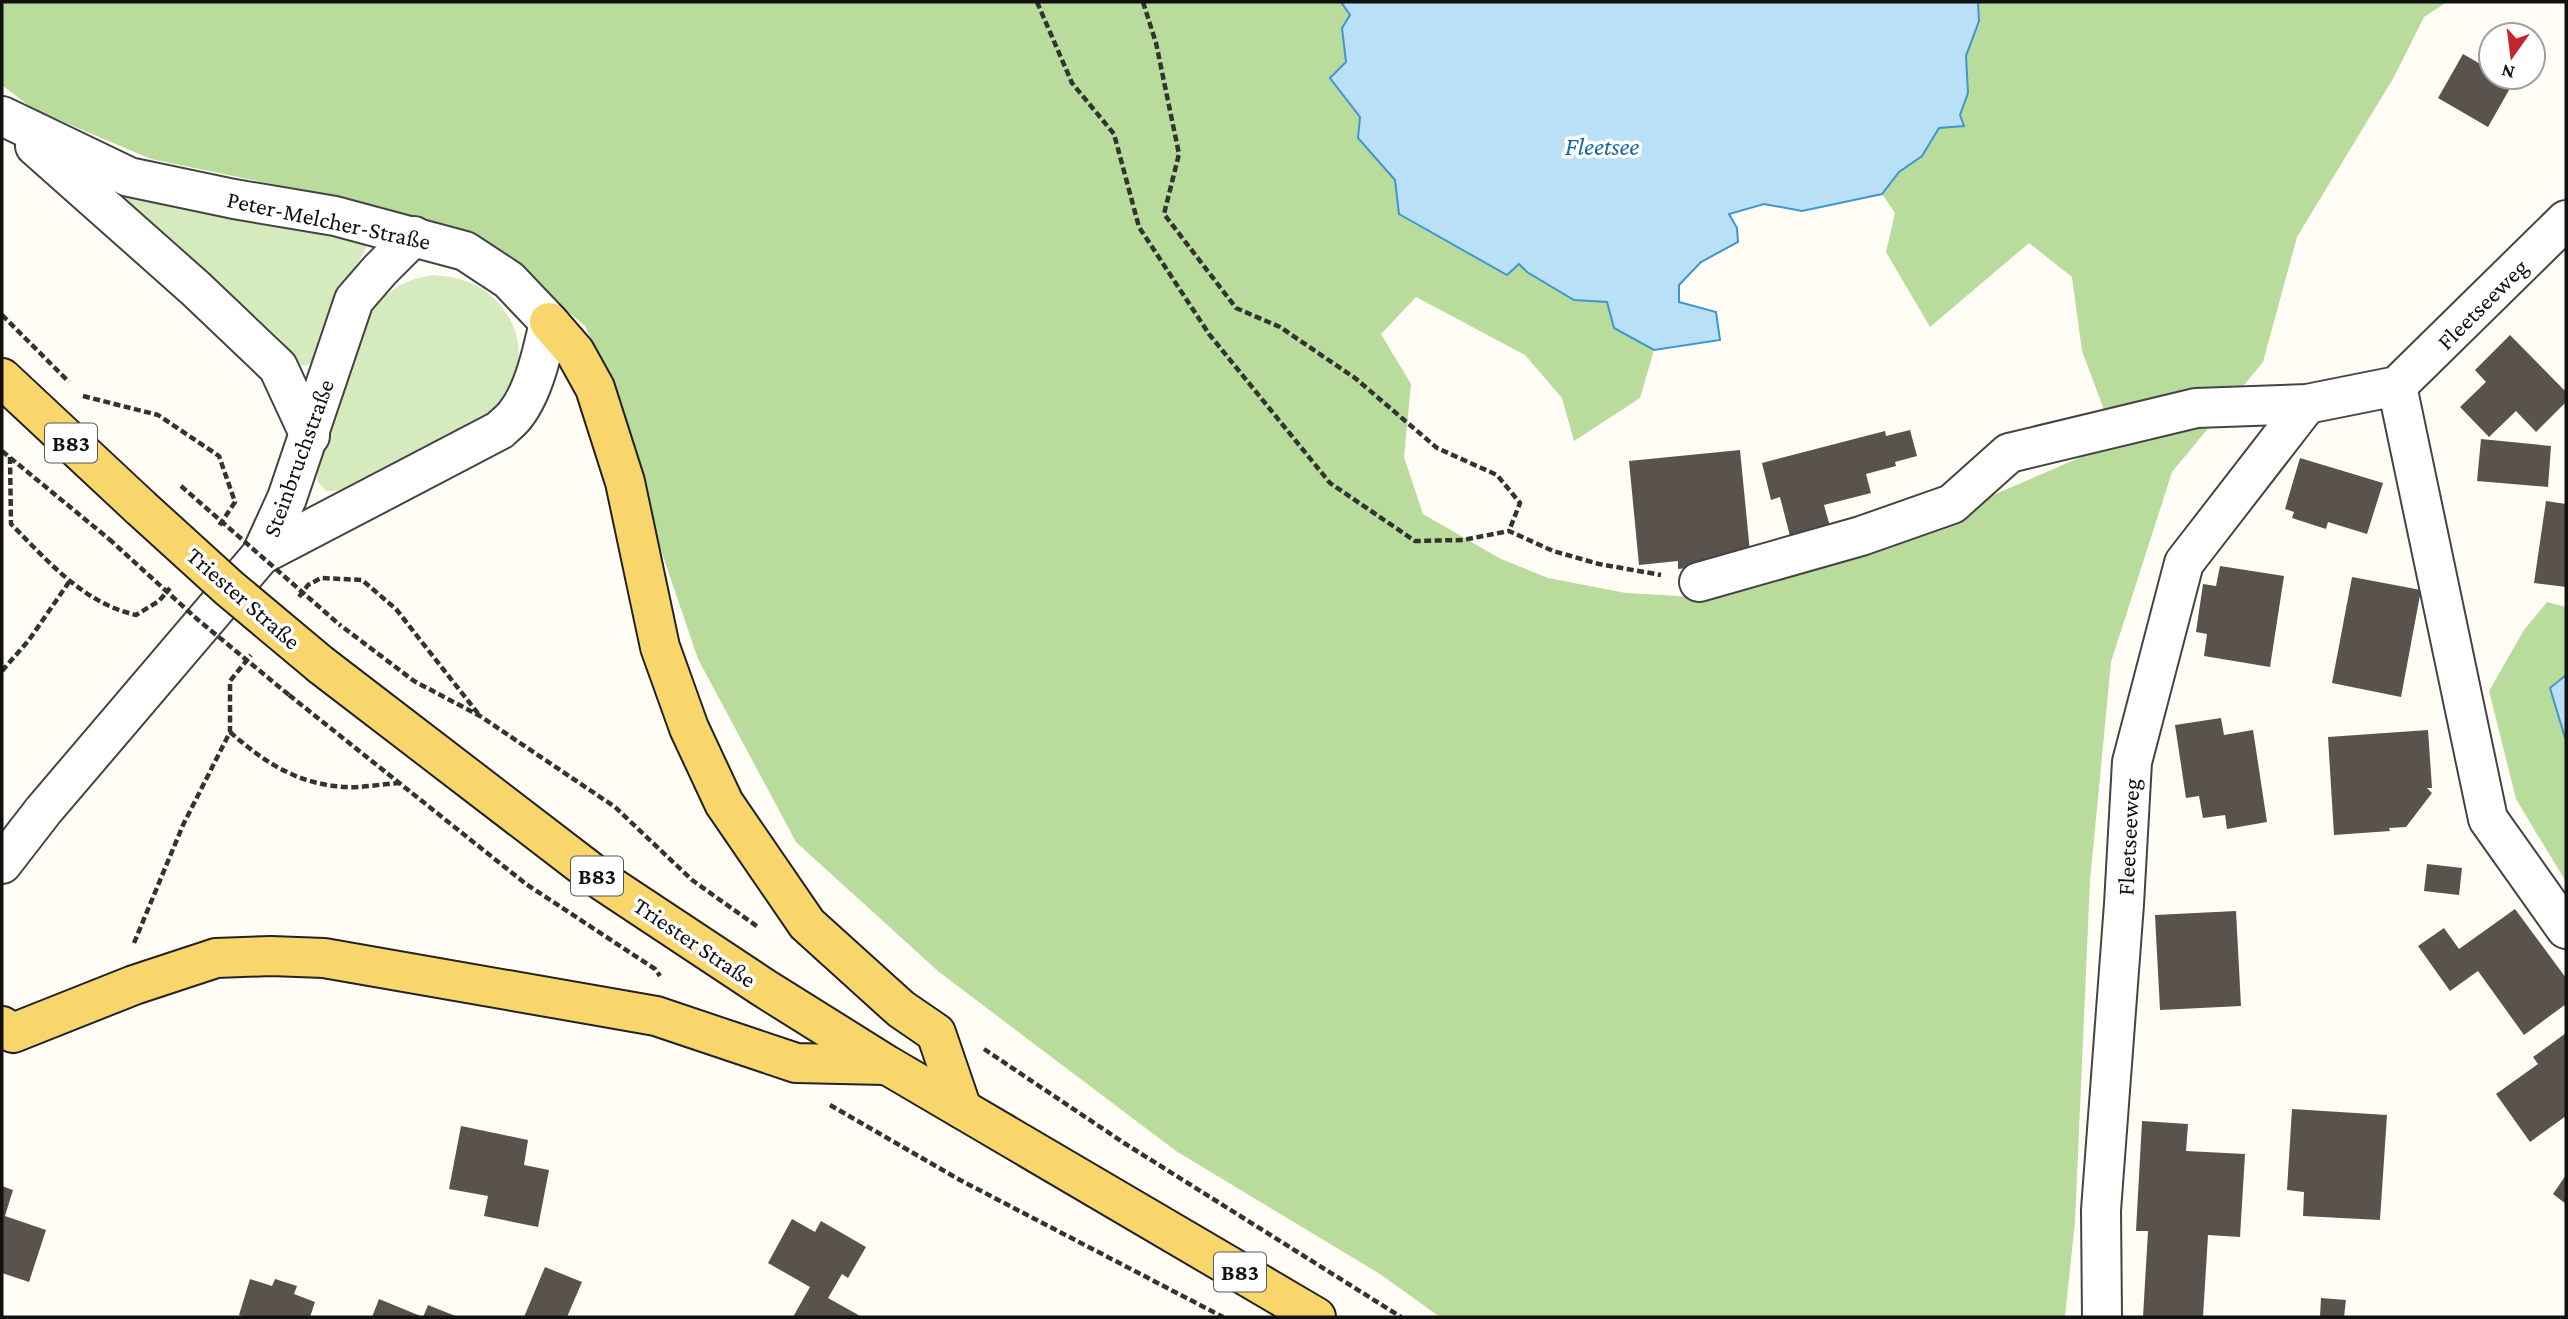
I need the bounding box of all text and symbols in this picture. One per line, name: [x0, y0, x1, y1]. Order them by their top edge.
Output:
north arrow: [2477, 21, 2547, 91]
text: N: [2499, 60, 2517, 84]
water label: Fleetsee: [1565, 132, 1639, 161]
street label: Peter-Melcher-Straße: [225, 185, 433, 255]
street label: Fleetseeweg: [2431, 253, 2533, 355]
street label: Steinbruchstraße: [257, 376, 339, 540]
road number: B83: [45, 424, 97, 462]
street label: Triester Straße: [182, 541, 306, 655]
street label: Fleetseeweg: [2111, 777, 2145, 896]
road number: B83: [571, 856, 623, 896]
street label: Triester Straße: [629, 891, 761, 993]
road number: B83: [1214, 1252, 1266, 1292]

